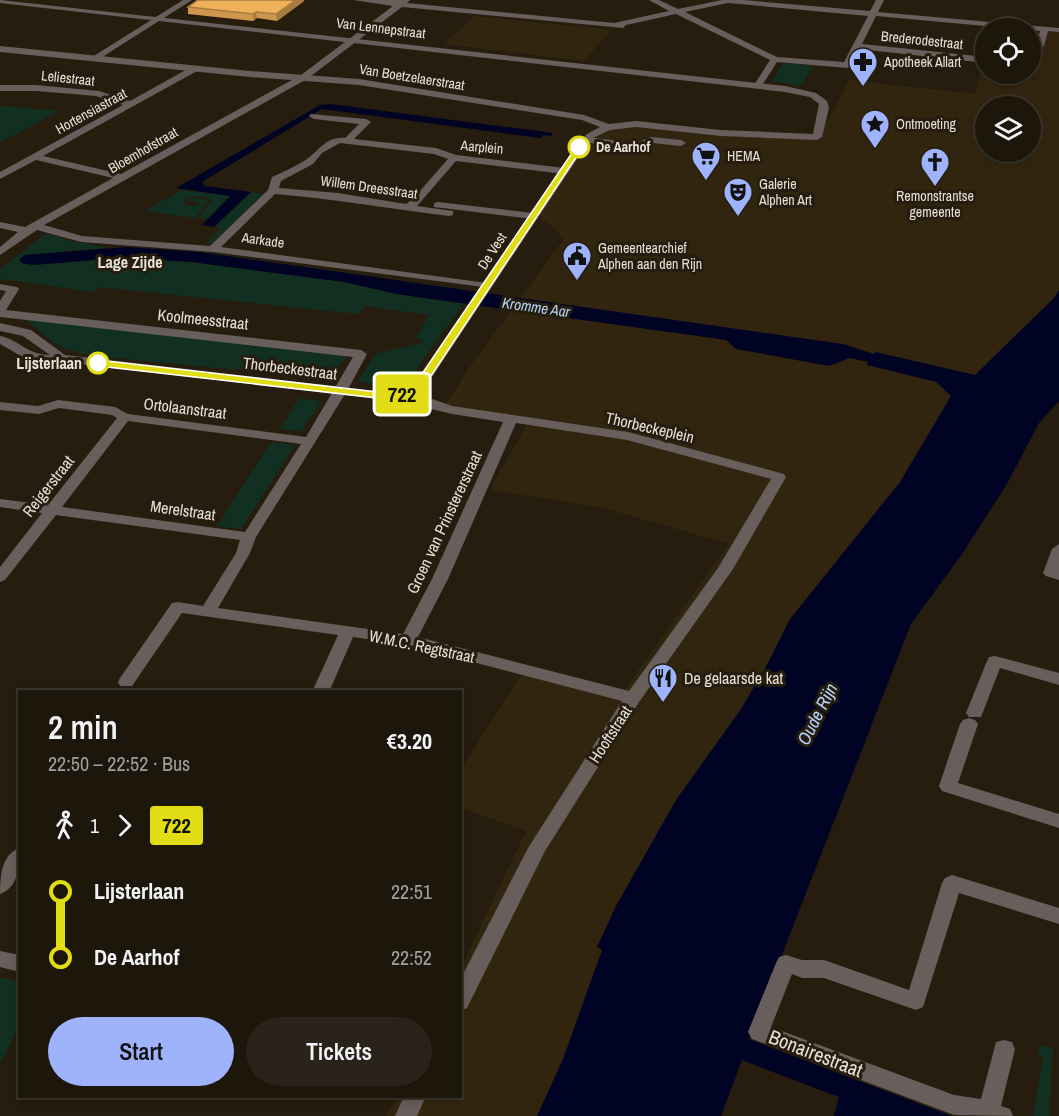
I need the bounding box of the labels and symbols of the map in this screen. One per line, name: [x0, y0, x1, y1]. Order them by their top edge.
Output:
street label: Van Lennepstraat: [335, 14, 427, 42]
street label: Brederodestraat: [880, 27, 964, 53]
pharmacy icon: Apotheek Allart: [847, 46, 879, 88]
place label: Apotheek Allart: [883, 53, 961, 71]
street label: Van Boetzelaerstraat: [358, 60, 466, 94]
street label: Leliestraat: [40, 66, 96, 90]
street label: Hortensiastraat: [52, 84, 130, 138]
place icon: Ontmoeting: [859, 108, 891, 150]
place label: Ontmoeting: [896, 115, 957, 133]
street label: Bloemhofstraat: [105, 123, 181, 177]
street label: Aarplein: [459, 136, 504, 158]
marker: De Aarhof: [568, 136, 590, 158]
place label: De Aarhof: [596, 138, 651, 156]
supermarket icon: HEMA: [690, 140, 722, 182]
church icon: Remonstrantse gemeente: [919, 146, 951, 188]
place label: HEMA: [727, 147, 761, 165]
street label: Willem Dreesstraat: [319, 171, 419, 203]
place label: Galerie Alphen Art: [758, 175, 812, 209]
theatre icon: Galerie Alphen Art: [722, 176, 754, 218]
place label: Remonstrantse gemeente: [896, 187, 974, 221]
street label: Aarkade: [240, 228, 285, 252]
street label: De Vest: [473, 229, 511, 273]
place label: Gemeentearchief Alphen aan den Rijn: [597, 239, 702, 273]
public building icon: Gemeentearchief Alphen aan den Rijn: [561, 240, 593, 282]
district label: Lage Zijde: [98, 251, 162, 273]
water label: Kromme Aar: [501, 292, 572, 322]
street label: Koolmeesstraat: [157, 303, 250, 335]
street label: Thorbeckestraat: [242, 351, 339, 385]
place label: Lijsterlaan: [16, 352, 82, 374]
marker: Lijsterlaan: [87, 352, 109, 374]
line badge: 722: [368, 374, 436, 414]
street label: Ortolaanstraat: [142, 392, 228, 424]
street label: Thorbeckeplein: [603, 406, 697, 448]
street label: Groen van Prinstererstraat: [401, 447, 487, 597]
street label: Reigerstraat: [17, 451, 79, 521]
street label: Merelstraat: [149, 495, 217, 526]
street label: W.M.C. Regtstraat: [367, 624, 477, 668]
restaurant icon: De gelaarsde kat: [647, 662, 679, 704]
place label: De gelaarsde kat: [684, 667, 784, 689]
water label: Oude Rijn: [791, 679, 843, 749]
street label: Hooftstraat: [583, 701, 637, 767]
street label: Bonairestraat: [765, 1023, 867, 1083]

